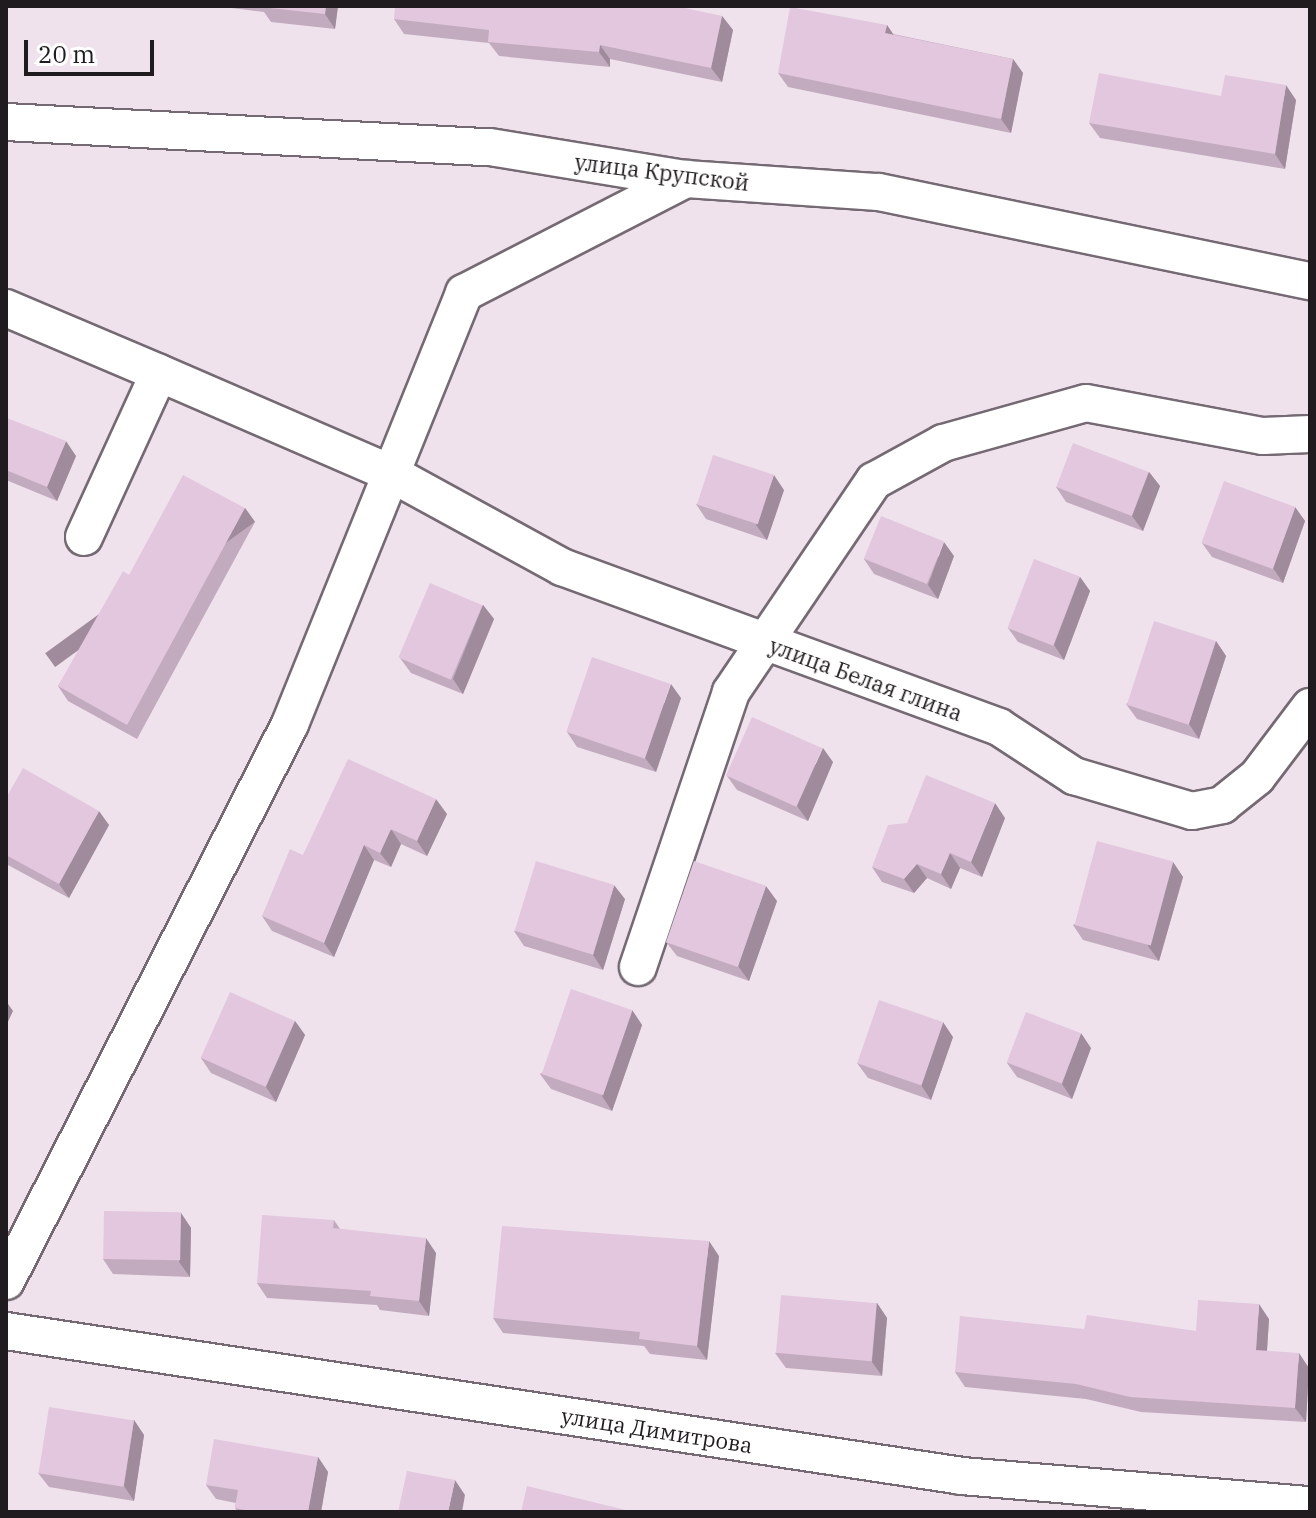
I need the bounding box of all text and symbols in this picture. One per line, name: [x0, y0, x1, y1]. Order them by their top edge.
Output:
scale bar: [28, 24, 158, 74]
text: 20 m: [38, 38, 95, 70]
street label: улица Крупской: [573, 148, 751, 196]
street label: улица Белая глина: [766, 632, 966, 726]
street label: улица Димитрова: [560, 1402, 754, 1458]

